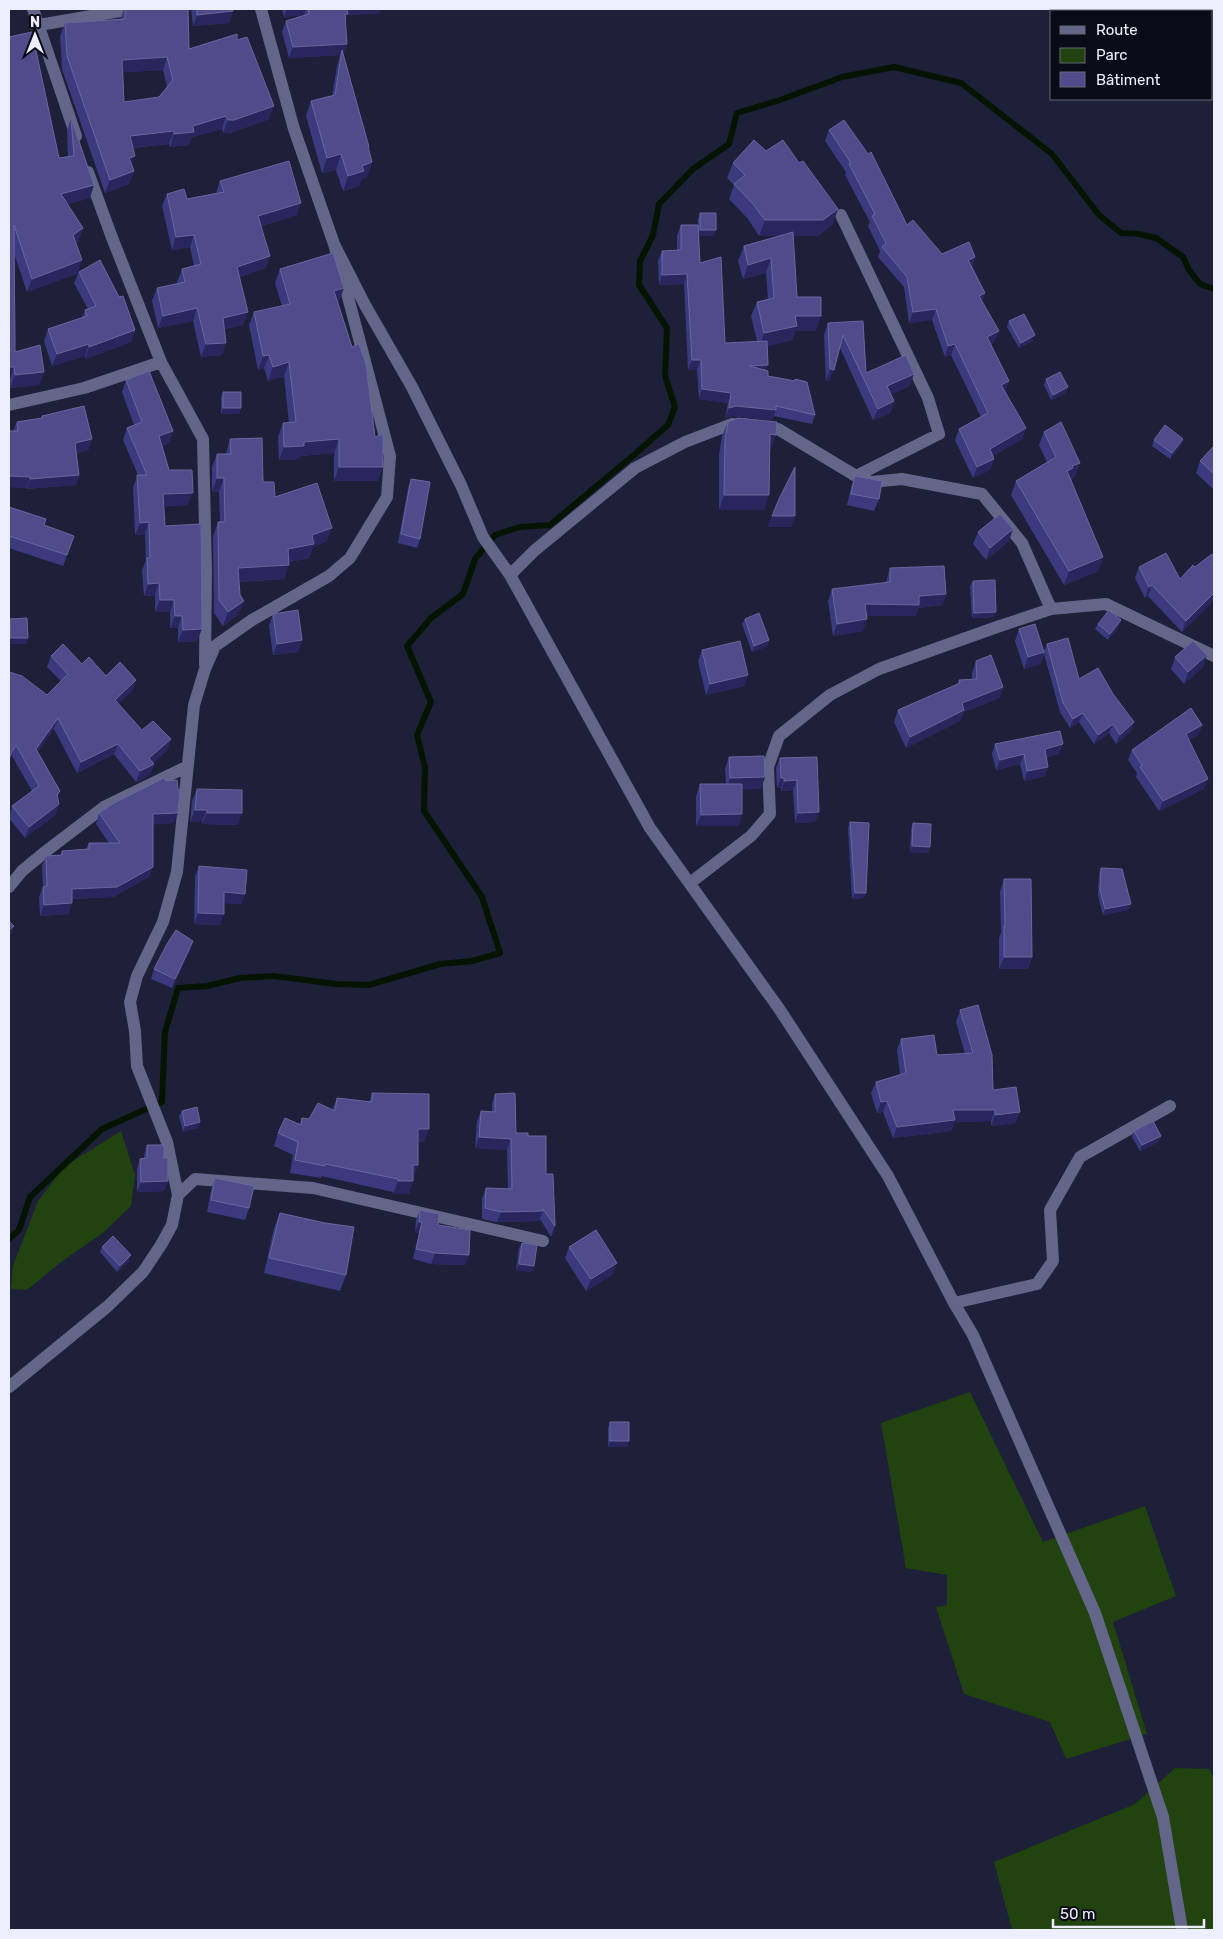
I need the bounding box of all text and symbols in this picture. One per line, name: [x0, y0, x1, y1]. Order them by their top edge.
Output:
north arrow: [10, 10, 60, 60]
legend: [1050, 10, 1213, 100]
text: N: [30, 14, 40, 31]
text: Route: [1096, 21, 1138, 39]
text: Parc: [1096, 46, 1128, 64]
text: Bâtiment: [1096, 71, 1160, 89]
scale bar: [1053, 1896, 1204, 1928]
text: 50 m: [1060, 1905, 1095, 1923]

